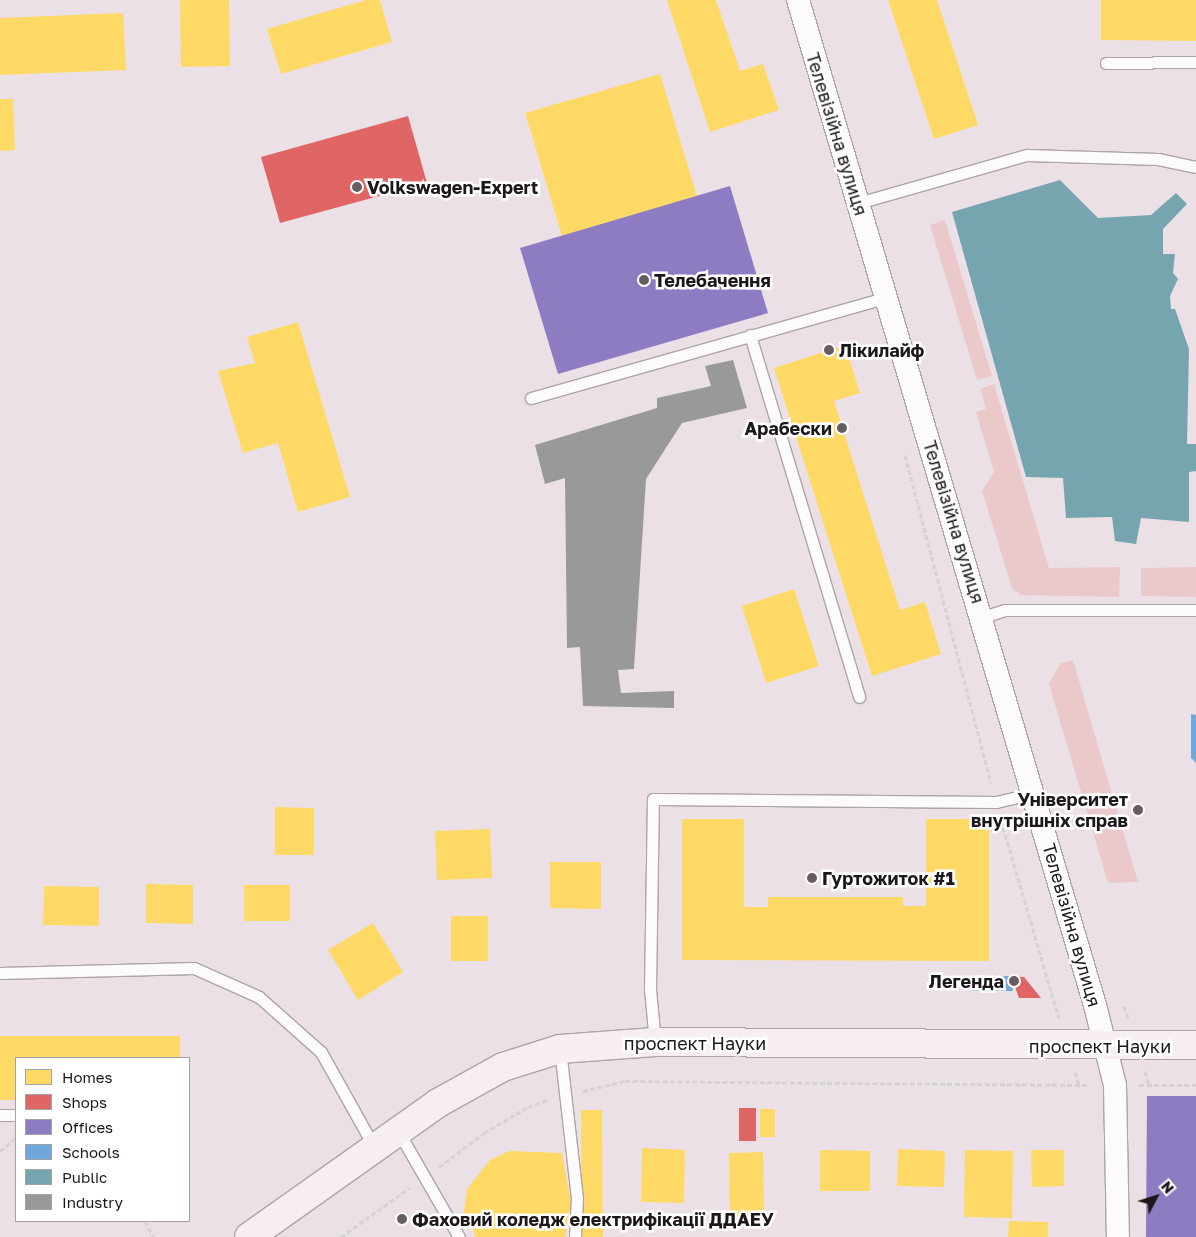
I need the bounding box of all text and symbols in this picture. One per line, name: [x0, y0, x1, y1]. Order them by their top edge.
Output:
street label: Телевізійна вулиця: [802, 50, 872, 218]
place label: Volkswagen-Expert: [367, 176, 538, 198]
marker: Volkswagen-Expert: [351, 181, 363, 193]
place label: Телебачення: [654, 269, 771, 291]
marker: Телебачення: [638, 274, 650, 286]
place label: Лікилайф: [839, 339, 924, 361]
marker: Лікилайф: [823, 344, 835, 356]
place label: Арабески: [744, 417, 832, 439]
marker: Арабески: [836, 422, 848, 434]
street label: Телевізійна вулиця: [919, 438, 989, 606]
place label: Університет внутрішніх справ: [971, 789, 1128, 832]
marker: Університет внутрішніх справ: [1132, 804, 1144, 816]
street label: Телевізійна вулиця: [1038, 841, 1106, 1009]
place label: Гуртожиток #1: [822, 867, 955, 889]
marker: Гуртожиток #1: [806, 872, 818, 884]
place label: Легенда: [929, 970, 1004, 992]
marker: Легенда: [1008, 975, 1020, 987]
street label: проспект Науки: [624, 1032, 766, 1054]
street label: проспект Науки: [1029, 1035, 1171, 1057]
legend: [15, 1057, 190, 1222]
text: Homes: [62, 1068, 112, 1086]
text: Shops: [62, 1093, 107, 1111]
text: Offices: [62, 1118, 113, 1136]
text: Schools: [62, 1143, 120, 1161]
text: Public: [62, 1168, 107, 1186]
north arrow: [1131, 1172, 1181, 1222]
text: N: [1158, 1177, 1178, 1197]
text: Industry: [62, 1193, 123, 1211]
place label: Фаховий коледж електрифікації ДДАЕУ: [412, 1208, 774, 1230]
marker: Фаховий коледж електрифікації ДДАЕУ: [396, 1213, 408, 1225]

